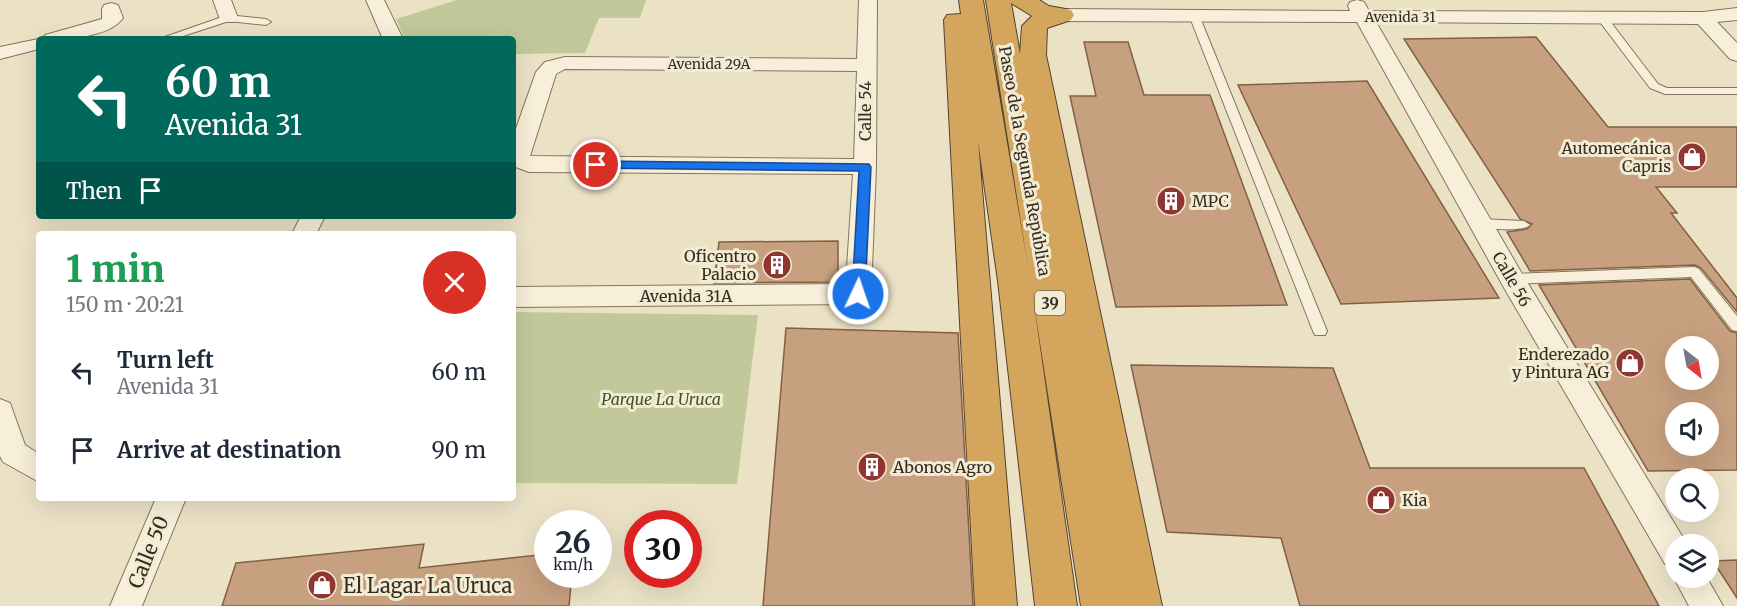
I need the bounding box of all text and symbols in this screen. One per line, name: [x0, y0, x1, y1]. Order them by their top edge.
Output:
street label: Avenida 31: [1363, 8, 1436, 26]
street label: Paseo de la Segunda República: [995, 44, 1055, 278]
street label: Avenida 29A: [667, 55, 751, 73]
text: 60 m: [165, 56, 271, 108]
icon: left: [66, 60, 144, 138]
street label: Calle 54: [855, 81, 875, 141]
text: Avenida 31: [165, 108, 302, 142]
place label: Automecánica Capris: [1561, 138, 1671, 176]
pin: [570, 139, 621, 190]
shop icon: Automecánica Capris: [1676, 141, 1708, 173]
icon: arrive: [579, 148, 612, 181]
icon: arrive: [134, 174, 167, 207]
text: Then: [66, 177, 122, 205]
building icon: MPC: [1155, 185, 1187, 217]
place label: MPC: [1192, 191, 1229, 211]
place label: Oficentro Palacio: [684, 246, 756, 284]
text: 1 min: [66, 247, 165, 292]
street label: Calle 56: [1488, 248, 1536, 310]
building icon: Oficentro Palacio: [761, 249, 793, 281]
button: close: [423, 251, 486, 314]
position arrow: [826, 262, 890, 326]
street label: Avenida 31A: [639, 286, 733, 306]
road number: 39: [1035, 291, 1065, 315]
text: 150 m · 20:21: [66, 292, 184, 317]
north arrow: [1665, 336, 1719, 390]
map controls: [1665, 336, 1719, 588]
place label: Enderezado y Pintura AG: [1512, 344, 1609, 382]
text: Turn left: [117, 346, 214, 374]
shop icon: Enderezado y Pintura AG: [1614, 347, 1646, 379]
icon: left: [66, 356, 99, 389]
text: 60 m: [432, 358, 486, 386]
text: Avenida 31: [117, 374, 218, 399]
park label: Parque La Uruca: [601, 389, 721, 409]
button: sound: [1665, 402, 1719, 456]
icon: arrive: [66, 434, 99, 467]
text: Arrive at destination: [117, 436, 341, 464]
text: 90 m: [431, 436, 486, 464]
building icon: Abonos Agro: [856, 451, 888, 483]
place label: Abonos Agro: [892, 457, 992, 477]
button: search: [1665, 468, 1719, 522]
shop icon: Kia: [1365, 484, 1397, 516]
place label: Kia: [1402, 490, 1428, 510]
speed limit sign: 30: [624, 510, 702, 588]
street label: Calle 50: [122, 512, 174, 592]
text: 26: [555, 523, 591, 561]
button: layers: [1665, 534, 1719, 588]
text: km/h: [553, 555, 593, 574]
shop icon: El Lagar La Uruca: [306, 569, 338, 601]
place label: El Lagar La Uruca: [343, 573, 512, 598]

